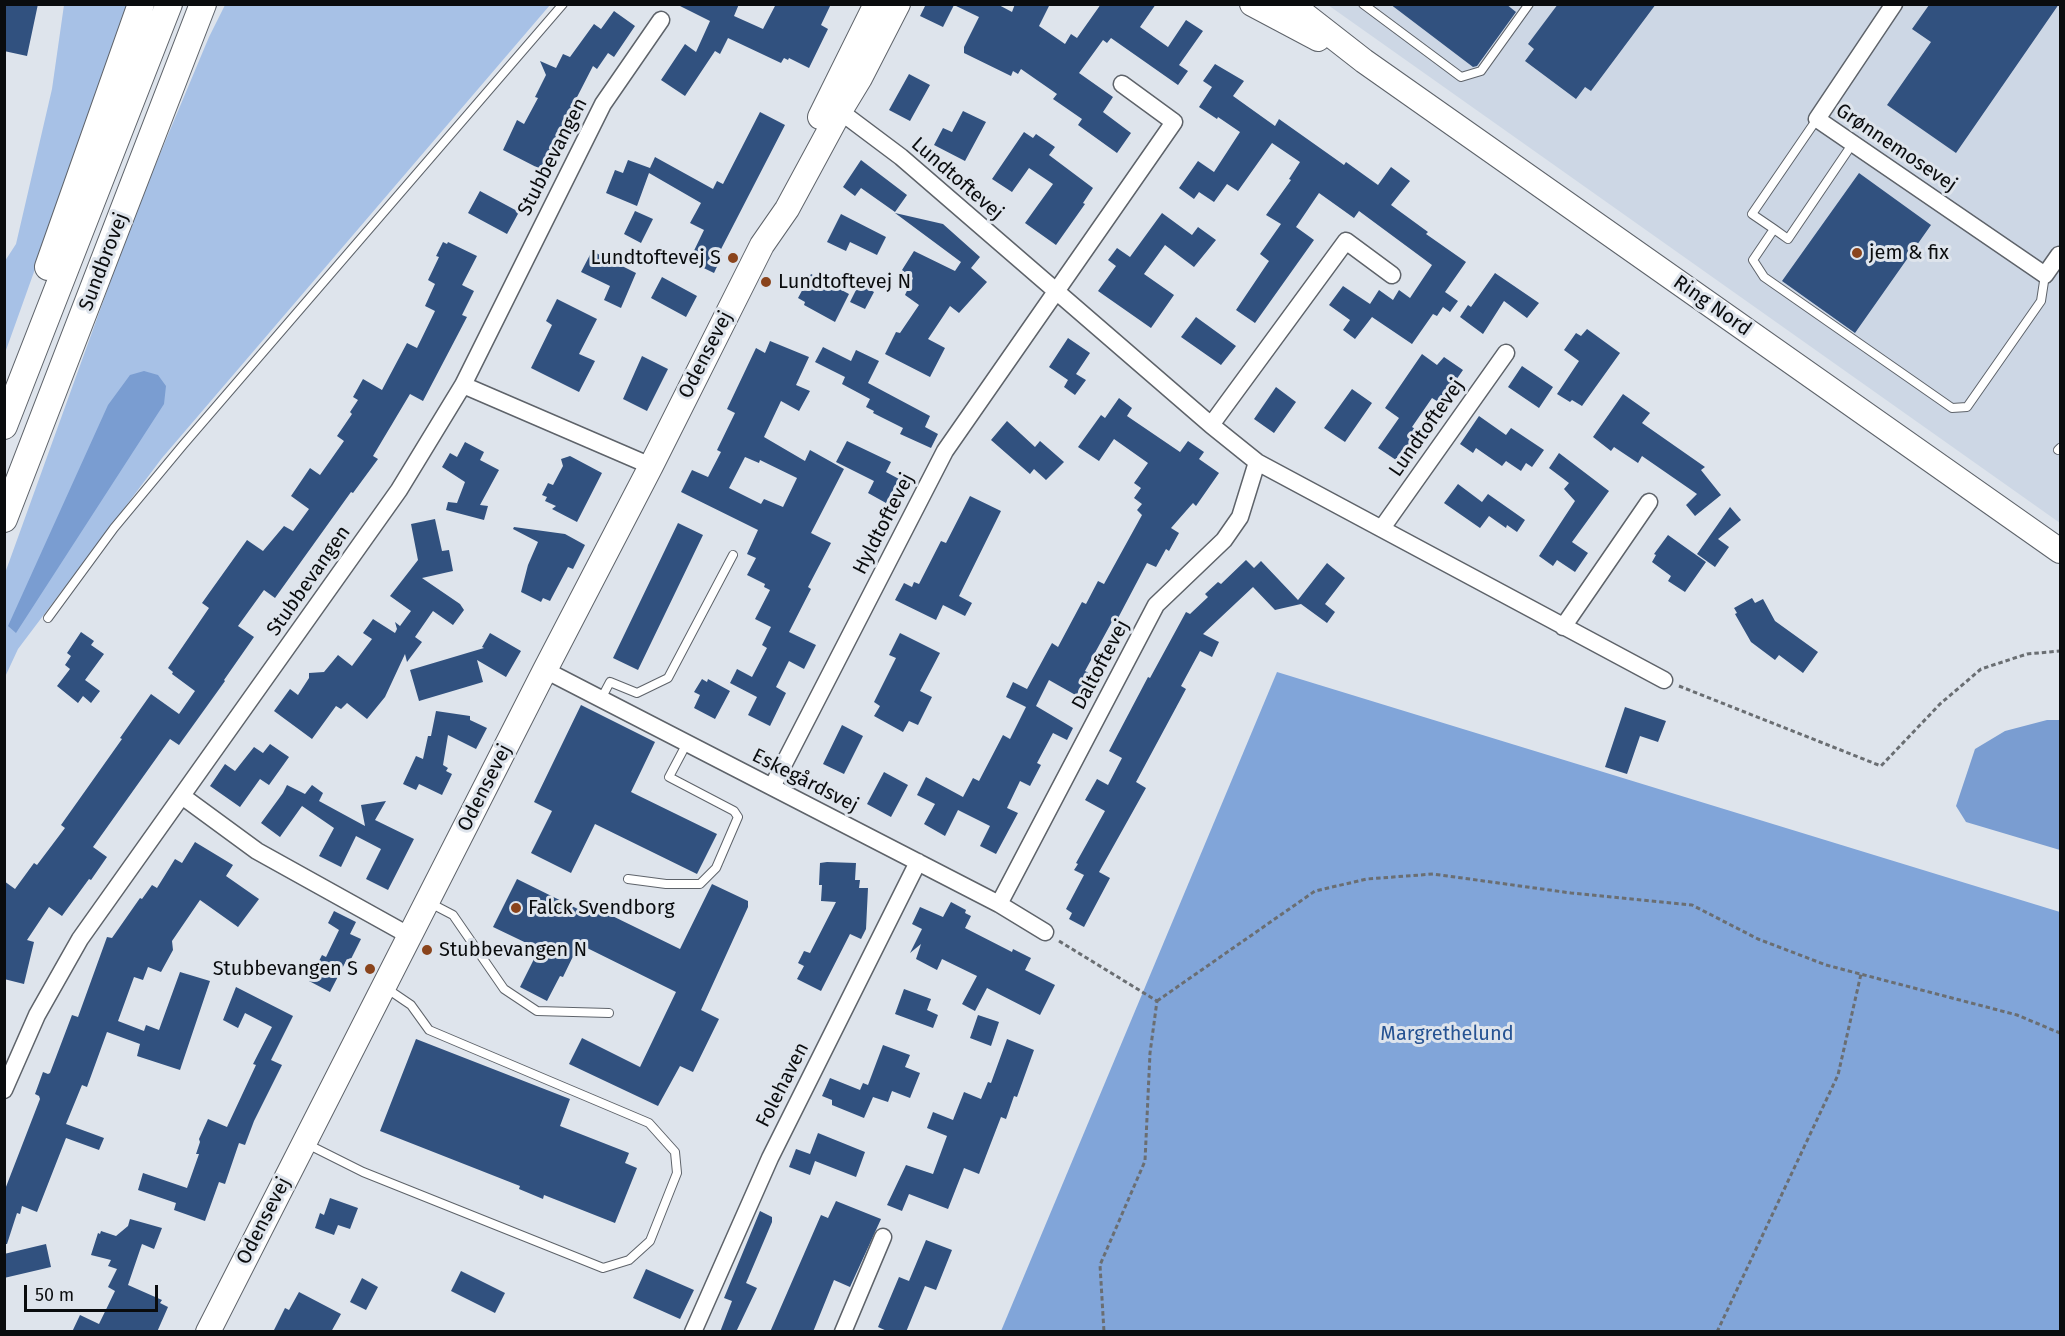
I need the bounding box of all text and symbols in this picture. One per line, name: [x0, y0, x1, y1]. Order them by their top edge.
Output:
street label: Stubbevangen: [513, 94, 593, 220]
street label: Grønnemosevej: [1831, 99, 1961, 197]
street label: Lundtoftevej: [906, 132, 1008, 226]
street label: Sundbrovej: [74, 210, 134, 314]
place label: jem & fix: [1869, 241, 1949, 265]
place label: Lundtoftevej S: [591, 246, 721, 270]
marker: jem & fix: [1850, 246, 1864, 260]
marker: Lundtoftevej S: [726, 251, 740, 265]
place label: Lundtoftevej N: [778, 270, 911, 294]
street label: Ring Nord: [1668, 270, 1756, 342]
marker: Lundtoftevej N: [759, 275, 773, 289]
street label: Odensevej: [674, 307, 738, 403]
street label: Lundtoftevej: [1384, 374, 1470, 482]
street label: Hyldtoftevej: [848, 469, 920, 579]
street label: Stubbevangen: [262, 521, 356, 641]
street label: Daltoftevej: [1067, 616, 1135, 714]
street label: Odensevej: [453, 740, 517, 836]
street label: Eskegårdsvej: [748, 744, 862, 818]
place label: Falck Svendborg: [528, 896, 675, 920]
marker: Falck Svendborg: [509, 901, 523, 915]
place label: Stubbevangen N: [439, 938, 587, 962]
marker: Stubbevangen N: [420, 943, 434, 957]
place label: Stubbevangen S: [213, 957, 358, 981]
marker: Stubbevangen S: [363, 962, 377, 976]
park label: Margrethelund: [1380, 1022, 1514, 1046]
street label: Folehaven: [751, 1039, 815, 1131]
street label: Odensevej: [232, 1173, 296, 1269]
scale bar: [27, 1273, 160, 1311]
text: 50 m: [35, 1284, 74, 1306]

